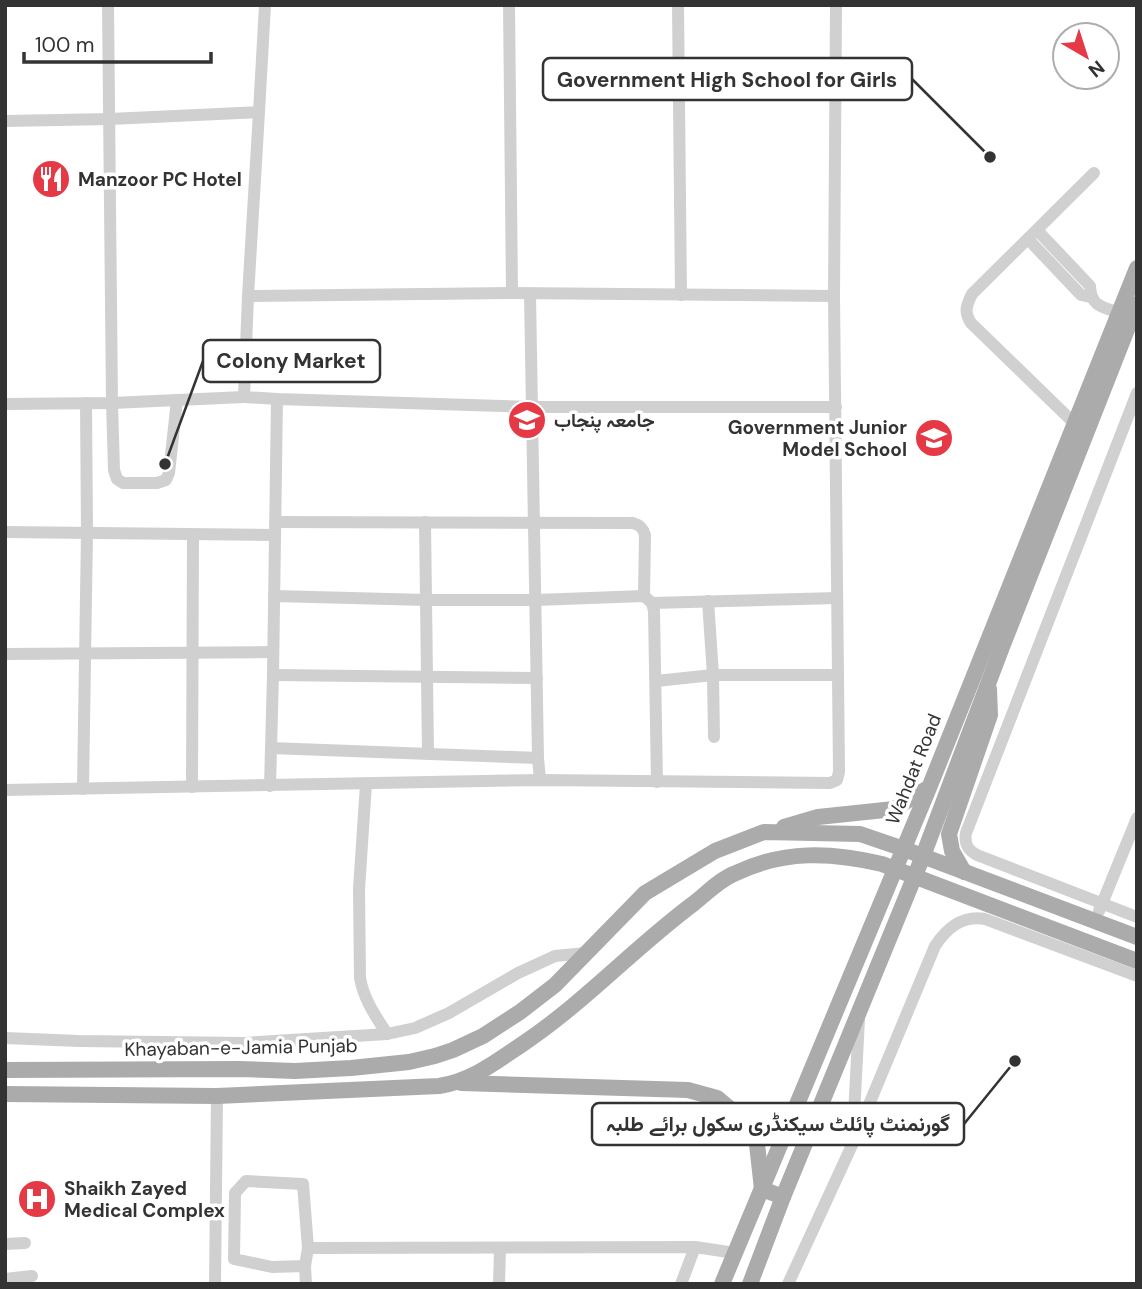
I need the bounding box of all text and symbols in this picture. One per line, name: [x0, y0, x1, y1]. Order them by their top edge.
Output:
scale bar: [24, 21, 212, 65]
north arrow: [1051, 21, 1121, 91]
text: 100 m: [35, 31, 95, 59]
text: N: [1083, 55, 1110, 83]
callout: Government High School for Girls: [543, 58, 912, 100]
text: Government High School for Girls: [557, 66, 897, 94]
restaurant icon: Manzoor PC Hotel: [30, 158, 72, 200]
place label: Manzoor PC Hotel: [78, 167, 242, 192]
callout: Colony Market: [203, 340, 380, 382]
text: Colony Market: [216, 347, 366, 375]
school or university icon: جامعہ پنجاب: [506, 399, 548, 441]
place label: جامعہ پنجاب: [554, 408, 655, 434]
place label: Government Junior Model School: [728, 415, 907, 462]
school or university icon: Government Junior Model School: [913, 417, 955, 459]
street label: Wahdat Road: [880, 710, 947, 828]
street label: Khayaban-e-Jamia Punjab: [124, 1033, 358, 1062]
callout: گورنمنٹ پائلٹ سیکنڈری سکول برائے طلبہ: [592, 1103, 964, 1145]
text: گورنمنٹ پائلٹ سیکنڈری سکول برائے طلبہ: [606, 1110, 950, 1138]
place label: Shaikh Zayed Medical Complex: [64, 1176, 225, 1223]
hospital icon: Shaikh Zayed Medical Complex: [16, 1178, 58, 1220]

